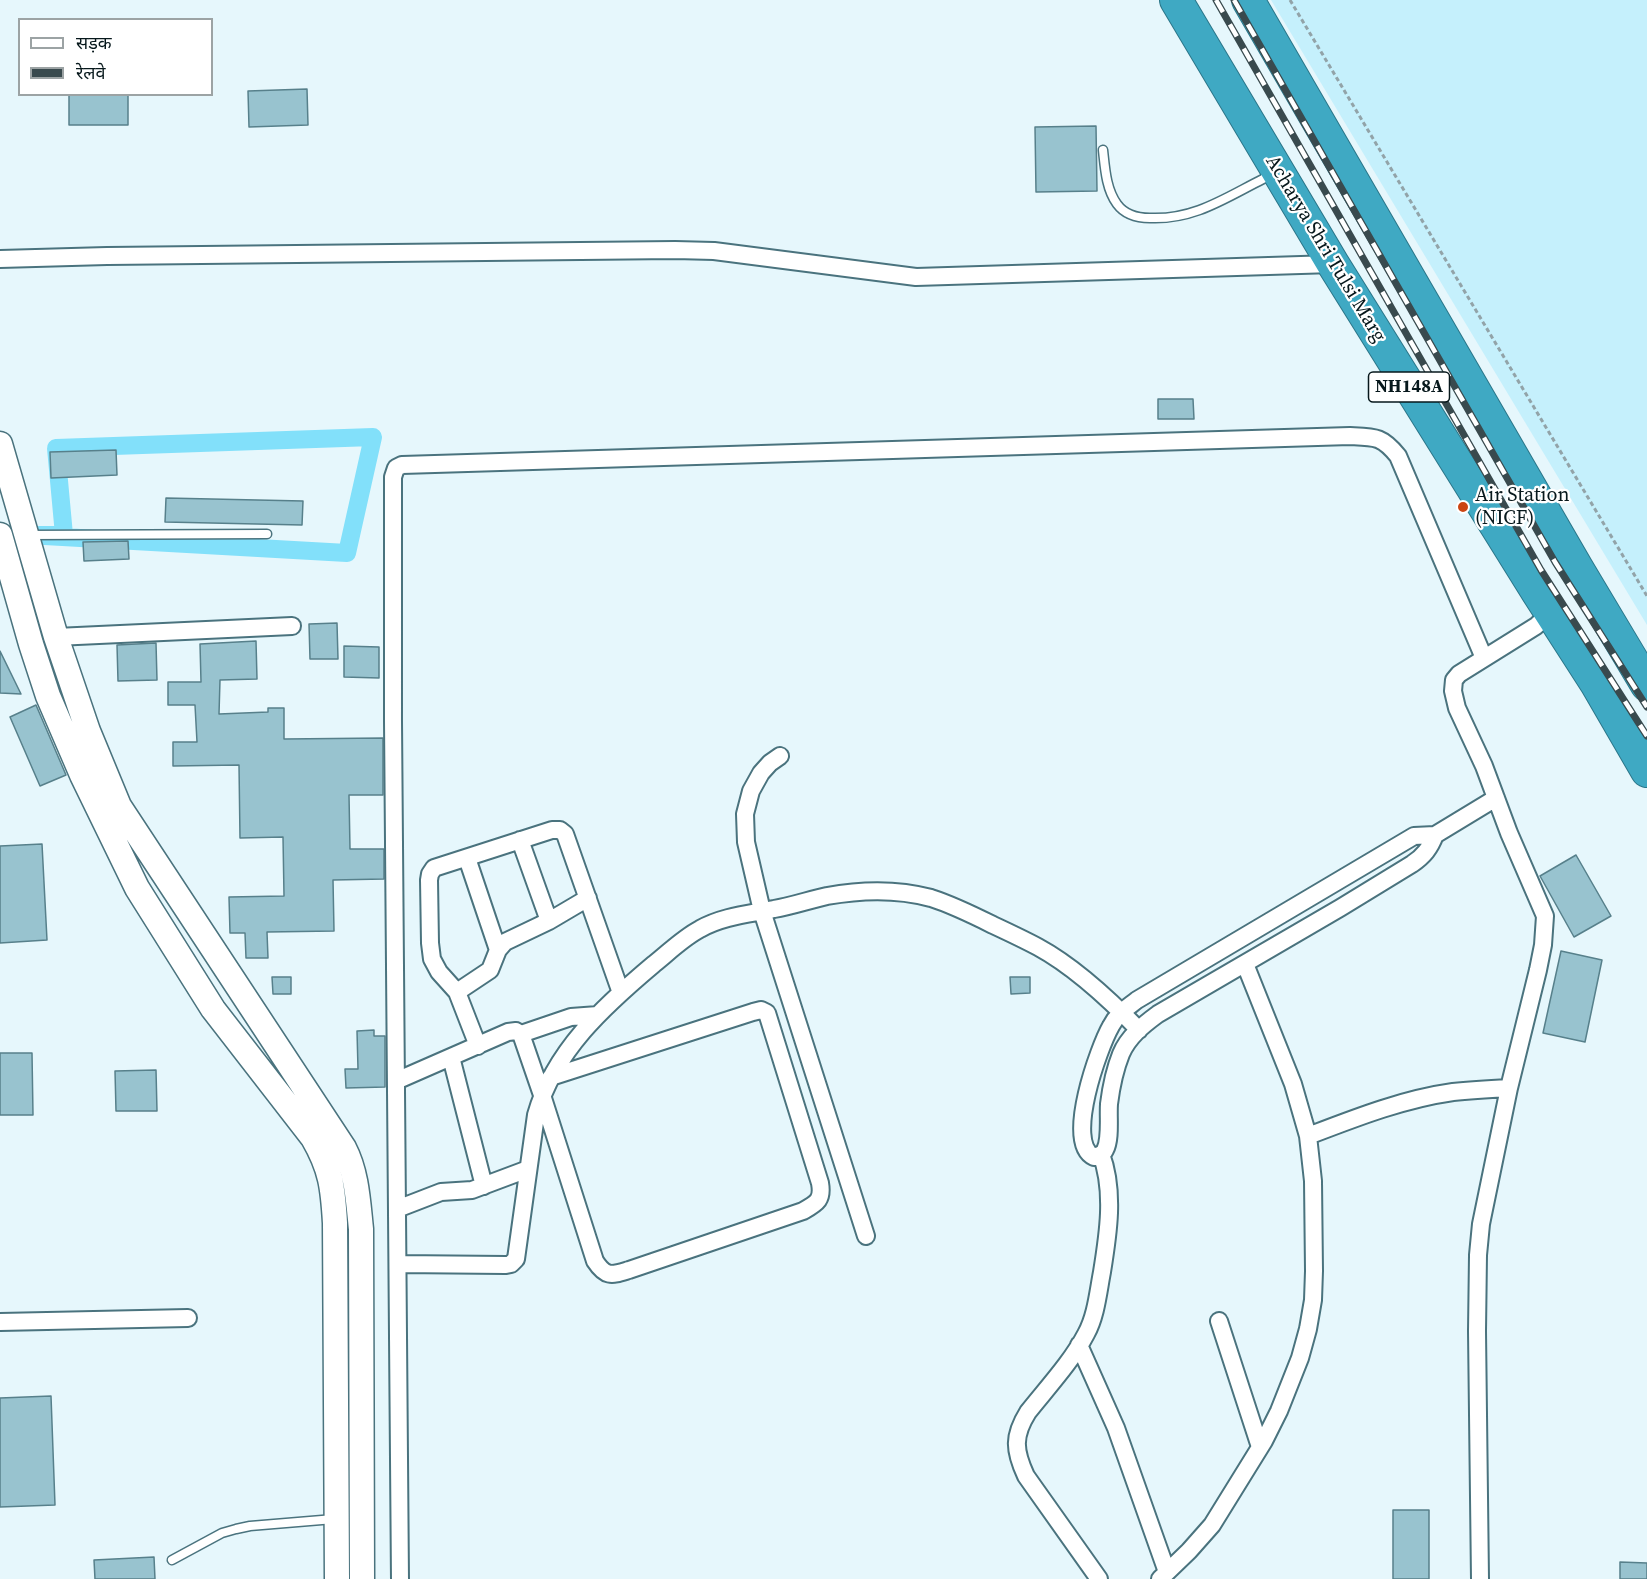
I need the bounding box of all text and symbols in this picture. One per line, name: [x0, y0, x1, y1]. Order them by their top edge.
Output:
legend: [18, 18, 213, 96]
text: सड़क: [76, 30, 112, 55]
text: रेलवे: [76, 60, 106, 85]
street label: Acharya Shri Tulsi Marg: [1260, 151, 1390, 347]
road number: NH148A: [1368, 372, 1450, 402]
place label: Air Station (NICF): [1475, 484, 1570, 531]
marker: Air Station (NICF): [1456, 500, 1470, 514]

